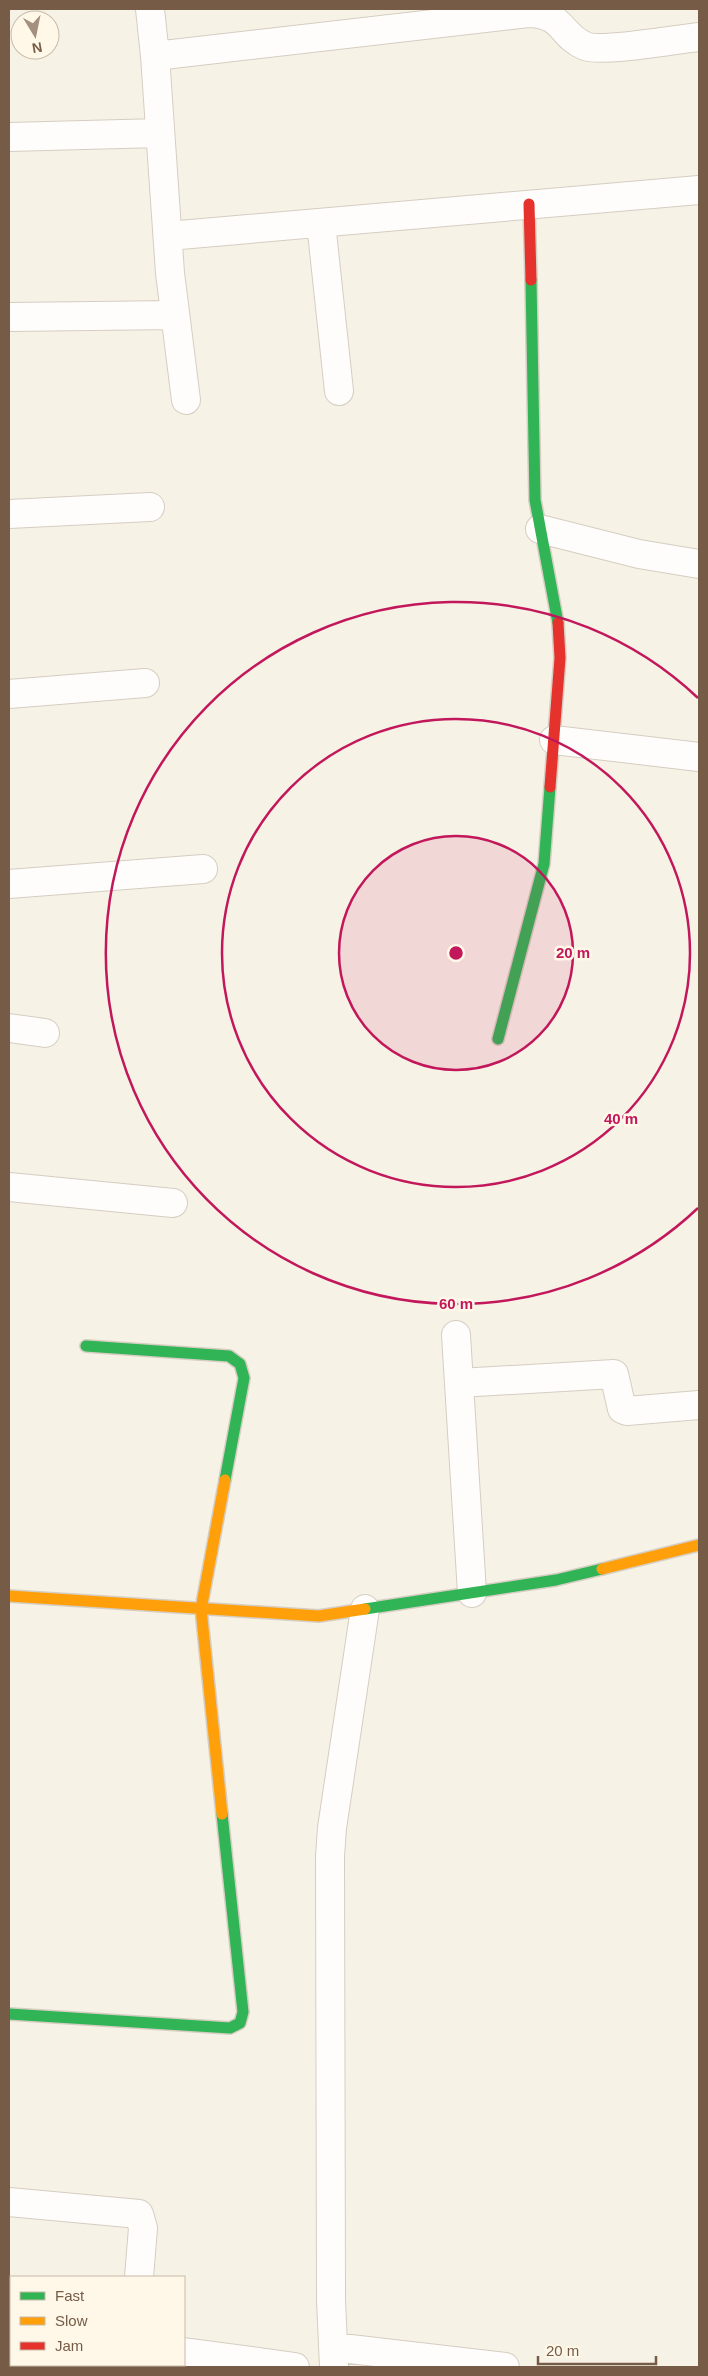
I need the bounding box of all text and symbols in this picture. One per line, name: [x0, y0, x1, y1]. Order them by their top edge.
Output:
north arrow: [10, 10, 60, 60]
text: N: [31, 39, 44, 57]
centre of rings: [447, 944, 465, 962]
text: 20 m: [556, 944, 590, 961]
text: 40 m: [604, 1110, 638, 1127]
text: 60 m: [439, 1295, 473, 1312]
legend: [10, 2276, 185, 2366]
text: Fast: [55, 2287, 85, 2304]
text: Slow: [55, 2312, 88, 2329]
scale bar: [538, 2334, 656, 2366]
text: Jam: [55, 2337, 83, 2354]
text: 20 m: [546, 2342, 579, 2359]

